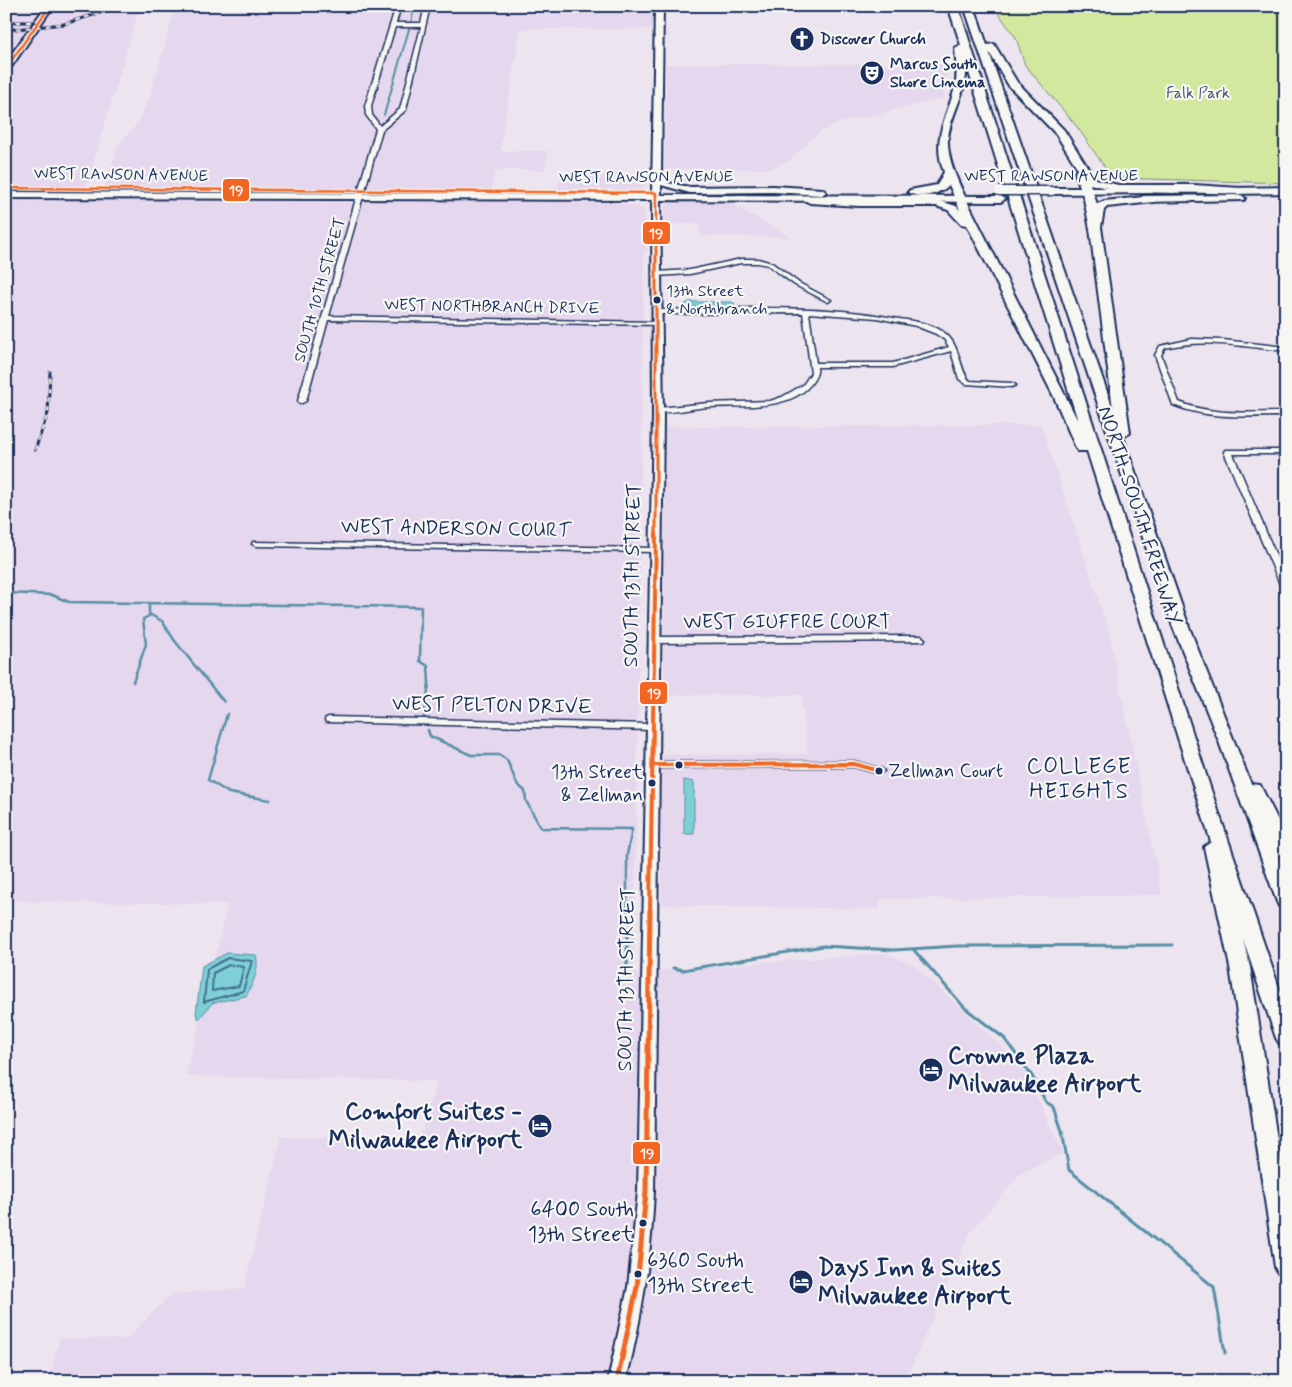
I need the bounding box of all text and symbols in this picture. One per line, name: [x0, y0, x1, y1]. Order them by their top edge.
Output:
church icon: Discover Church: [789, 26, 815, 52]
place label: Discover Church: [820, 29, 926, 50]
place label: Marcus South Shore Cinema: [890, 54, 986, 93]
theatre icon: Marcus South Shore Cinema: [859, 60, 885, 86]
park label: Falk Park: [1166, 83, 1230, 104]
street label: WEST RAWSON AVENUE: [34, 163, 208, 187]
street label: WEST RAWSON AVENUE: [964, 166, 1138, 187]
street label: WEST RAWSON AVENUE: [559, 167, 733, 188]
line badge: 19: [222, 178, 250, 202]
text: 19: [229, 182, 243, 200]
street label: SOUTH 10TH STREET: [289, 215, 351, 365]
line badge: 19: [642, 221, 671, 245]
text: 19: [649, 225, 663, 243]
place label: 13th Street & Northbranch: [666, 281, 768, 320]
street label: WEST NORTHBRANCH DRIVE: [384, 295, 600, 319]
marker: 13th Street & Northbranch: [652, 295, 662, 305]
street label: NORTH-SOUTH FREEWAY: [1091, 403, 1187, 629]
street label: SOUTH 13TH STREET: [618, 482, 648, 668]
street label: WEST ANDERSON COURT: [341, 513, 573, 545]
street label: WEST GIUFFRE COURT: [683, 609, 891, 636]
line badge: 19: [639, 681, 668, 705]
text: 19: [647, 685, 661, 703]
street label: WEST PELTON DRIVE: [392, 691, 592, 721]
district label: COLLEGE HEIGHTS: [1027, 753, 1131, 806]
place label: Zellman Court: [888, 759, 1003, 784]
place label: 13th Street & Zellman: [551, 760, 643, 808]
unlabelled marker: [674, 760, 684, 770]
marker: Zellman Court: [874, 766, 884, 776]
marker: 13th Street & Zellman: [647, 778, 657, 788]
street label: SOUTH 13TH STREET: [612, 886, 642, 1072]
place label: Crowne Plaza Milwaukee Airport: [948, 1041, 1142, 1100]
hotel icon: Crowne Plaza Milwaukee Airport: [918, 1057, 944, 1083]
place label: Comfort Suites - Milwaukee Airport: [329, 1097, 523, 1156]
hotel icon: Comfort Suites - Milwaukee Airport: [527, 1113, 553, 1139]
line badge: 19: [632, 1141, 661, 1165]
text: 19: [640, 1145, 654, 1163]
place label: 6400 South 13th Street: [527, 1196, 634, 1249]
marker: 6400 South 13th Street: [638, 1218, 648, 1228]
place label: 6360 South 13th Street: [647, 1247, 754, 1300]
place label: Days Inn & Suites Milwaukee Airport: [818, 1253, 1012, 1312]
marker: 6360 South 13th Street: [633, 1269, 643, 1279]
hotel icon: Days Inn & Suites Milwaukee Airport: [788, 1269, 814, 1295]

